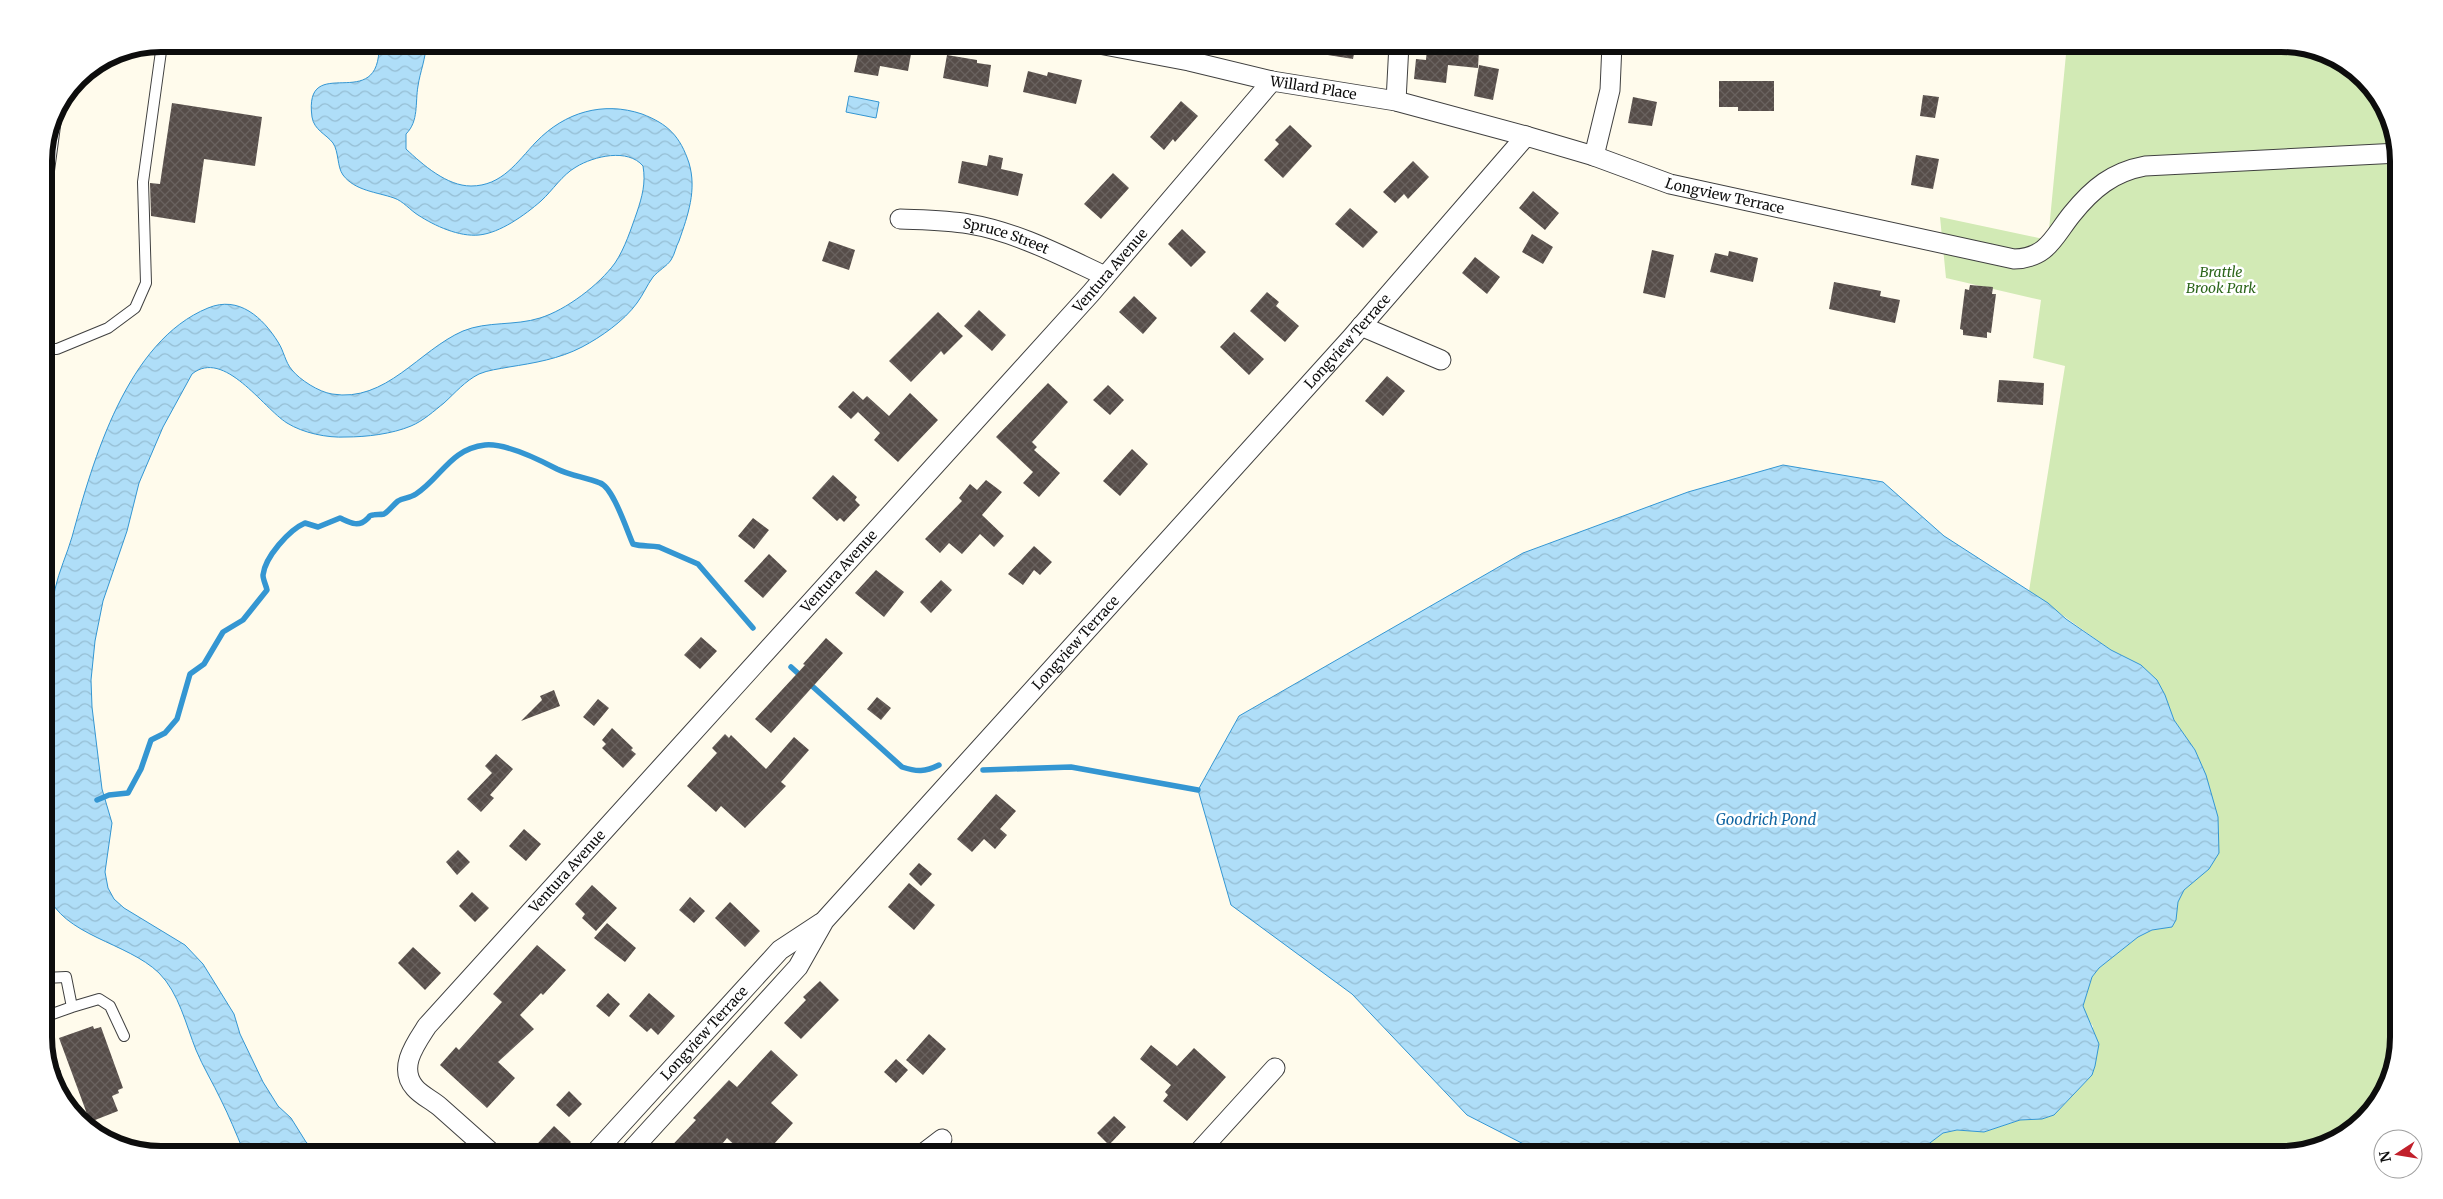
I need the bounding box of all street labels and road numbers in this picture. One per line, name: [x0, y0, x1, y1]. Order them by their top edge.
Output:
street label: Willard Place: [1268, 72, 1358, 104]
street label: Longview Terrace: [1663, 174, 1786, 218]
street label: Spruce Street: [962, 214, 1052, 258]
street label: Ventura Avenue: [1068, 225, 1151, 317]
street label: Longview Terrace: [1300, 290, 1394, 393]
street label: Ventura Avenue: [796, 526, 881, 617]
street label: Longview Terrace: [1028, 592, 1123, 694]
street label: Ventura Avenue: [524, 826, 609, 917]
street label: Longview Terrace: [657, 982, 752, 1084]

